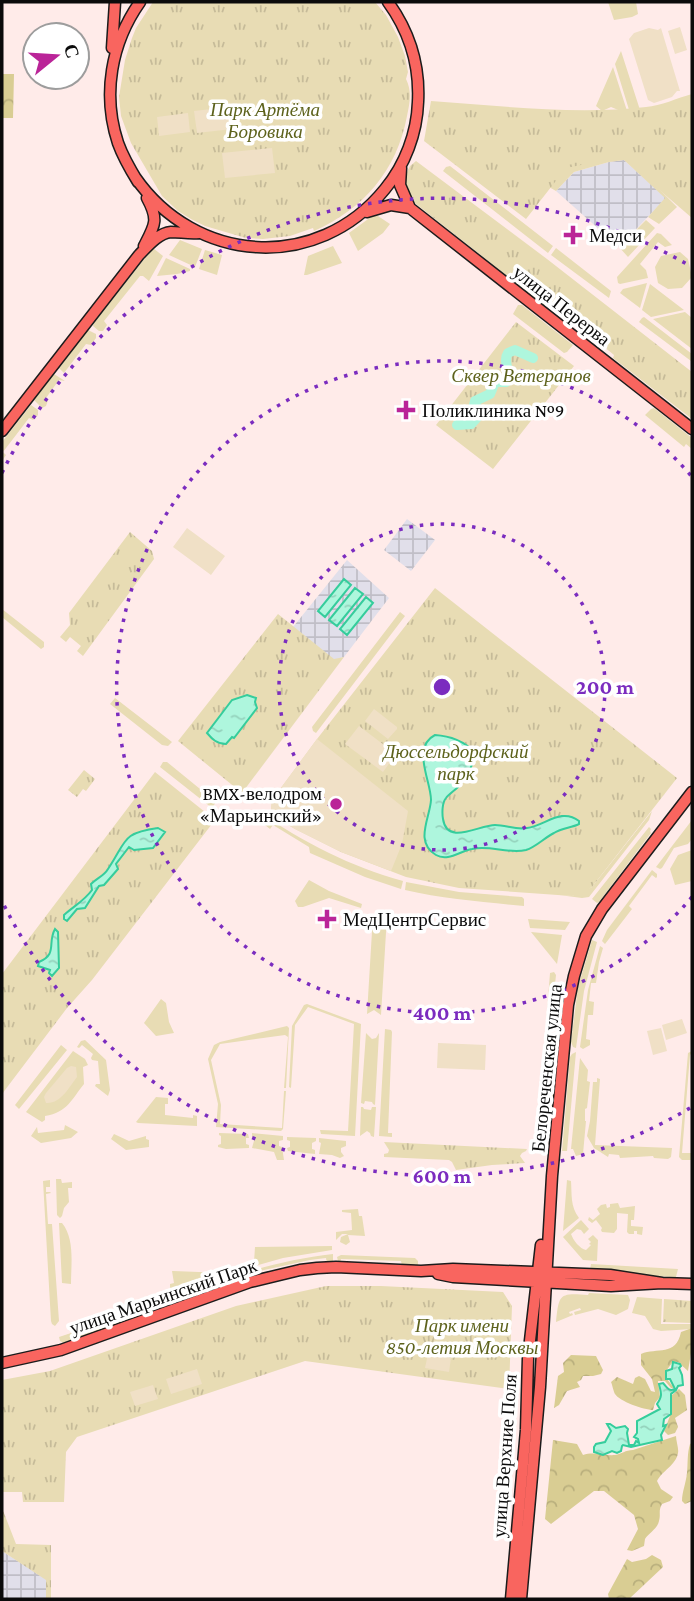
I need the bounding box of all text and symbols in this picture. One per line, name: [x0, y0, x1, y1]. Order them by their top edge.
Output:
north arrow: [21, 21, 91, 91]
text: С: [60, 41, 84, 61]
park label: Парк Артёма Боровика: [209, 99, 320, 142]
marker: Медси: [563, 225, 583, 245]
place label: Медси: [589, 225, 642, 246]
street label: улица Перерва: [509, 261, 615, 350]
park label: Сквер Ветеранов: [451, 365, 591, 386]
marker: Поликлиника №9: [396, 400, 416, 420]
place label: Поликлиника №9: [422, 400, 564, 421]
centre of rings: [430, 675, 454, 699]
text: 200 m: [576, 675, 634, 699]
park label: Дюссельдорфский парк: [381, 741, 529, 784]
place label: BMX-велодром «Марьинский»: [200, 783, 322, 826]
marker: BMX-велодром «Марьинский»: [328, 796, 344, 812]
marker: МедЦентрСервис: [317, 909, 337, 929]
place label: МедЦентрСервис: [343, 909, 486, 930]
street label: Белореченская улица: [527, 982, 566, 1153]
text: 400 m: [413, 1001, 472, 1025]
text: 600 m: [413, 1164, 472, 1188]
street label: улица Марьинский Парк: [67, 1254, 260, 1338]
park label: Парк имени 850-летия Москвы: [386, 1315, 538, 1358]
street label: улица Верхние Поля: [488, 1373, 521, 1539]

